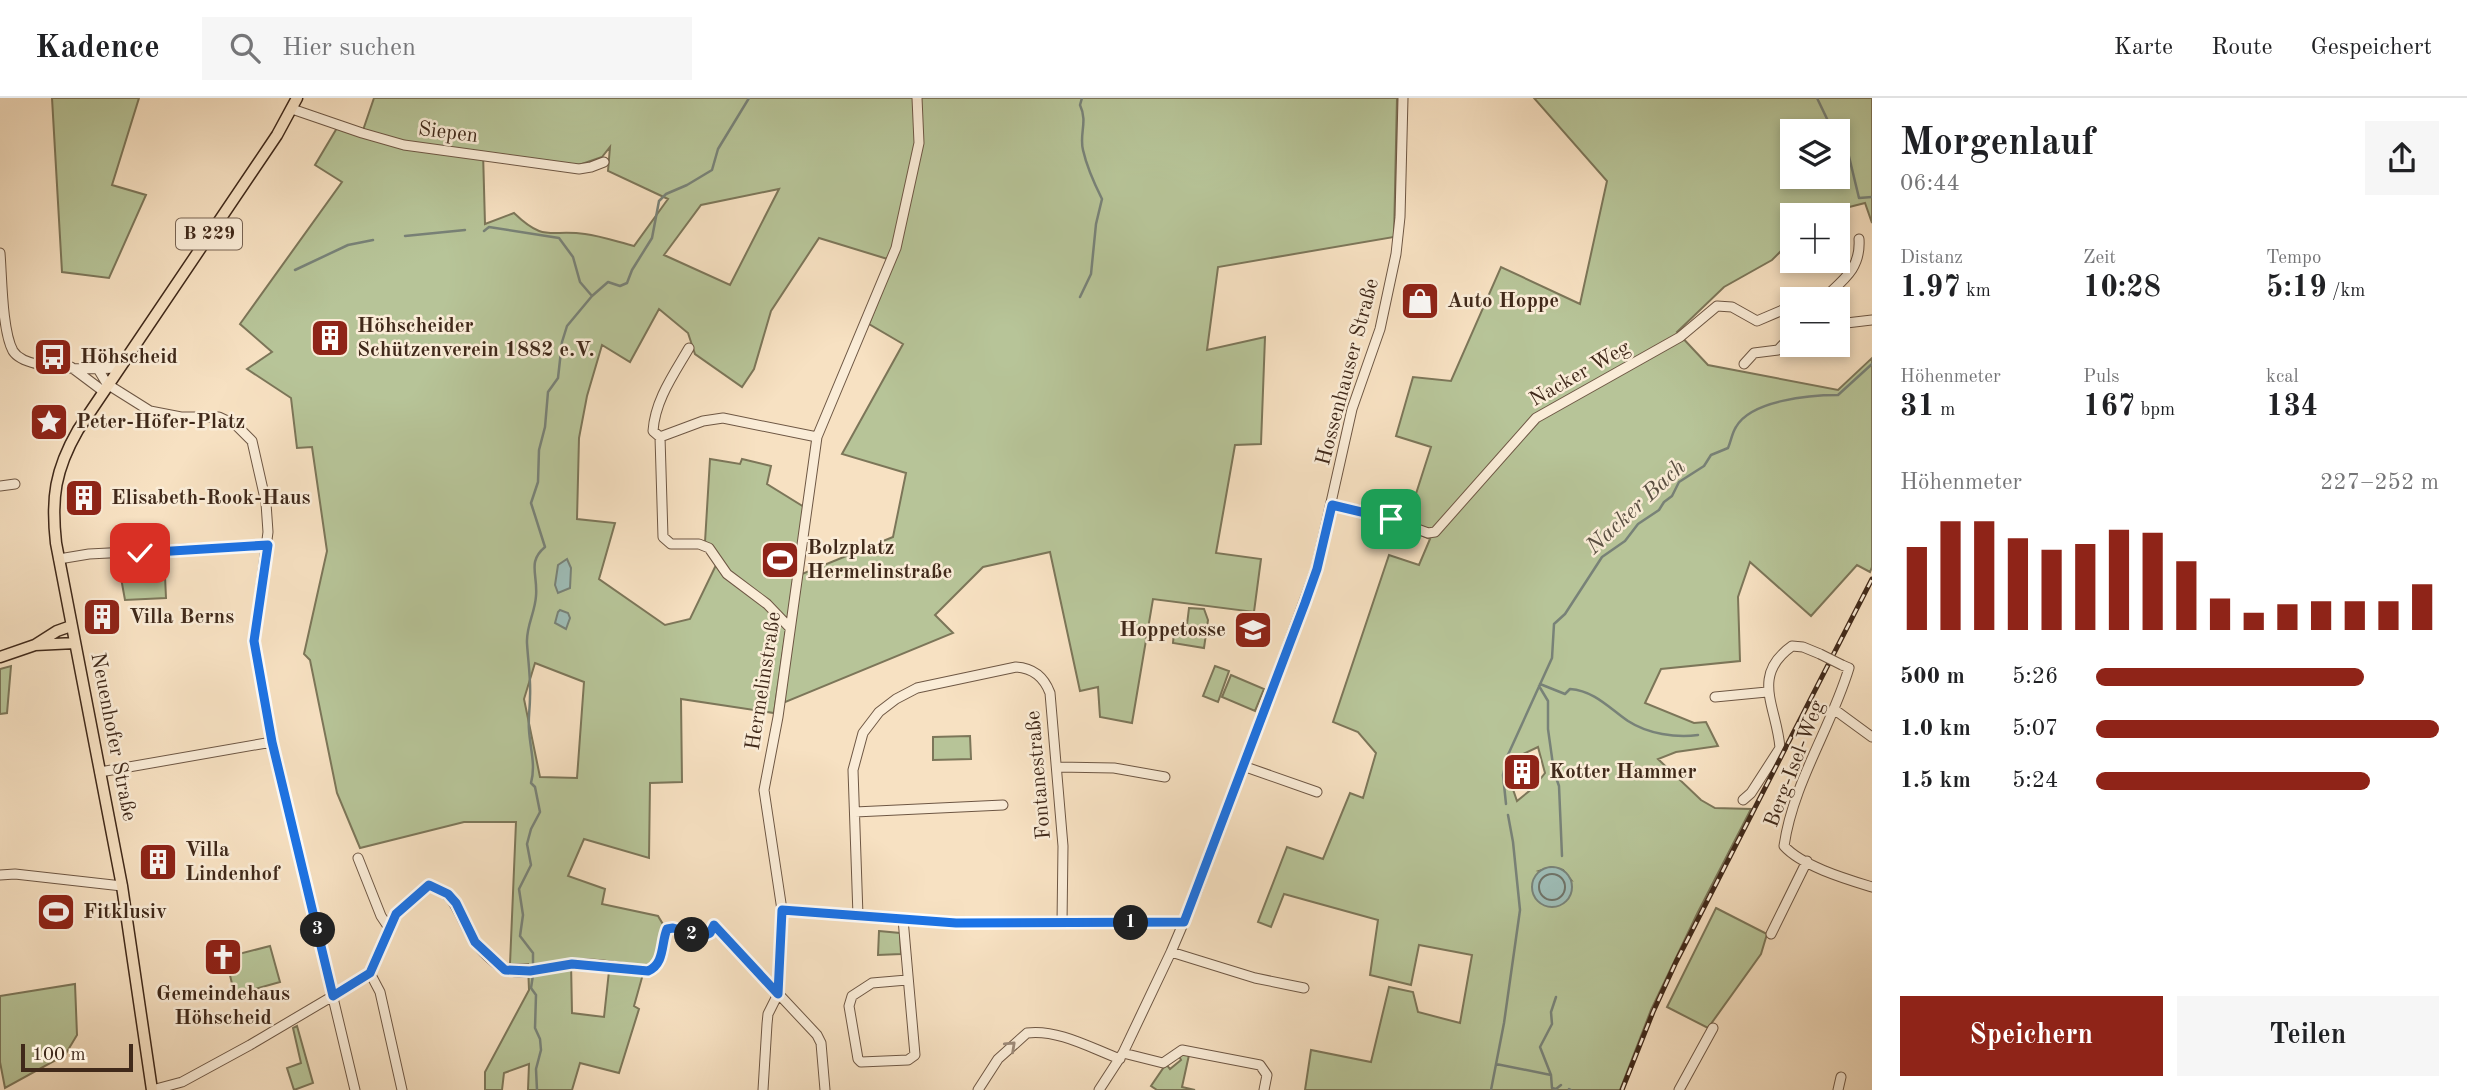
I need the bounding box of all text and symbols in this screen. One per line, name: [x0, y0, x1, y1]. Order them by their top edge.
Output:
search box: [202, 17, 692, 80]
icon: search: [226, 29, 264, 67]
text: Kadence: [35, 32, 160, 65]
text: Hier suchen: [282, 35, 416, 61]
text: Karte: [2114, 36, 2173, 60]
text: Route: [2211, 36, 2273, 60]
text: Gespeichert: [2311, 36, 2432, 60]
street label: Siepen: [417, 119, 479, 147]
map controls: [1780, 119, 1850, 357]
button: layers: [1780, 119, 1850, 189]
button: share: [2365, 121, 2439, 195]
text: Morgenlauf: [1900, 125, 2095, 163]
text: 06:44: [1900, 172, 1960, 195]
button: +: [1780, 203, 1850, 273]
road number: B 229: [176, 218, 242, 250]
text: Distanz: [1900, 249, 1963, 268]
text: Zeit: [2083, 249, 2116, 268]
text: Tempo: [2266, 249, 2321, 268]
text: 1.97: [1900, 273, 1961, 303]
text: 10:28: [2083, 273, 2161, 303]
text: 5:19: [2266, 273, 2327, 303]
street label: Hossenhauser Straße: [1313, 276, 1383, 468]
shop icon: Auto Hoppe: [1399, 280, 1441, 322]
text: km: [1961, 282, 1991, 301]
text: /km: [2327, 282, 2365, 301]
button: −: [1780, 287, 1850, 357]
place label: Auto Hoppe: [1447, 291, 1559, 312]
place label: Höhscheider Schützenverein 1882 e.V.: [357, 316, 595, 361]
building icon: Höhscheider Schützenverein 1882 e.V.: [309, 317, 351, 359]
bus stop icon: Höhscheid: [32, 336, 74, 378]
street label: Nacker Weg: [1526, 337, 1634, 411]
place label: Höhscheid: [80, 347, 178, 368]
text: Höhenmeter: [1900, 368, 2001, 387]
text: Puls: [2083, 368, 2119, 387]
text: kcal: [2266, 368, 2299, 387]
text: 31: [1900, 392, 1935, 422]
text: 167: [2083, 392, 2135, 422]
text: 134: [2266, 392, 2318, 422]
place icon: Peter-Höfer-Platz: [28, 401, 70, 443]
text: m: [1935, 401, 1955, 420]
text: bpm: [2135, 401, 2175, 420]
place label: Peter-Höfer-Platz: [76, 412, 245, 433]
water label: Nacker Bach: [1581, 455, 1690, 559]
text: Höhenmeter: [1900, 471, 2022, 494]
text: 227–252 m: [2320, 471, 2439, 494]
building icon: Elisabeth-Rook-Haus: [63, 477, 105, 519]
place label: Elisabeth-Rook-Haus: [111, 488, 311, 509]
pin: [1361, 489, 1421, 549]
icon: arrive: [1372, 500, 1410, 538]
pin: [110, 523, 170, 583]
icon: check: [121, 534, 159, 572]
place label: Bolzplatz Hermelinstraße: [807, 538, 952, 583]
sports icon: Bolzplatz Hermelinstraße: [759, 539, 801, 581]
building icon: Villa Berns: [81, 596, 123, 638]
place label: Villa Berns: [129, 607, 234, 628]
school or university icon: Hoppetosse: [1232, 609, 1274, 651]
street label: Hermelinstraße: [743, 610, 785, 752]
place label: Hoppetosse: [1119, 620, 1226, 641]
street label: Neuenhofer Straße: [86, 651, 140, 823]
text: 500 m: [1900, 665, 1965, 688]
text: 5:26: [2012, 665, 2058, 688]
street label: Berg-Isel-Weg: [1761, 697, 1829, 830]
street label: Fontanestraße: [1023, 710, 1055, 840]
text: 1.0 km: [1900, 717, 1971, 740]
text: 5:07: [2012, 717, 2058, 740]
building icon: Kotter Hammer: [1501, 751, 1543, 793]
place label: Kotter Hammer: [1549, 762, 1697, 783]
text: 1.5 km: [1900, 769, 1971, 792]
text: 5:24: [2012, 769, 2058, 792]
place label: Villa Lindenhof: [185, 840, 281, 885]
building icon: Villa Lindenhof: [137, 841, 179, 883]
sports icon: Fitklusiv: [35, 891, 77, 933]
place label: Fitklusiv: [83, 902, 167, 923]
pin: 1: [1114, 906, 1148, 940]
pin: 3: [300, 912, 336, 948]
text: 1: [1125, 913, 1136, 932]
pin: 2: [674, 918, 710, 952]
text: 3: [312, 920, 323, 939]
text: 2: [686, 925, 697, 944]
church icon: Gemeindehaus Höhscheid: [202, 936, 244, 978]
place label: Gemeindehaus Höhscheid: [156, 984, 290, 1029]
button: Speichern: [1900, 996, 2163, 1076]
button: Teilen: [2177, 996, 2439, 1076]
scale bar: [21, 1041, 133, 1073]
one-way arrow: [1003, 1042, 1016, 1055]
text: 100 m: [32, 1046, 85, 1065]

